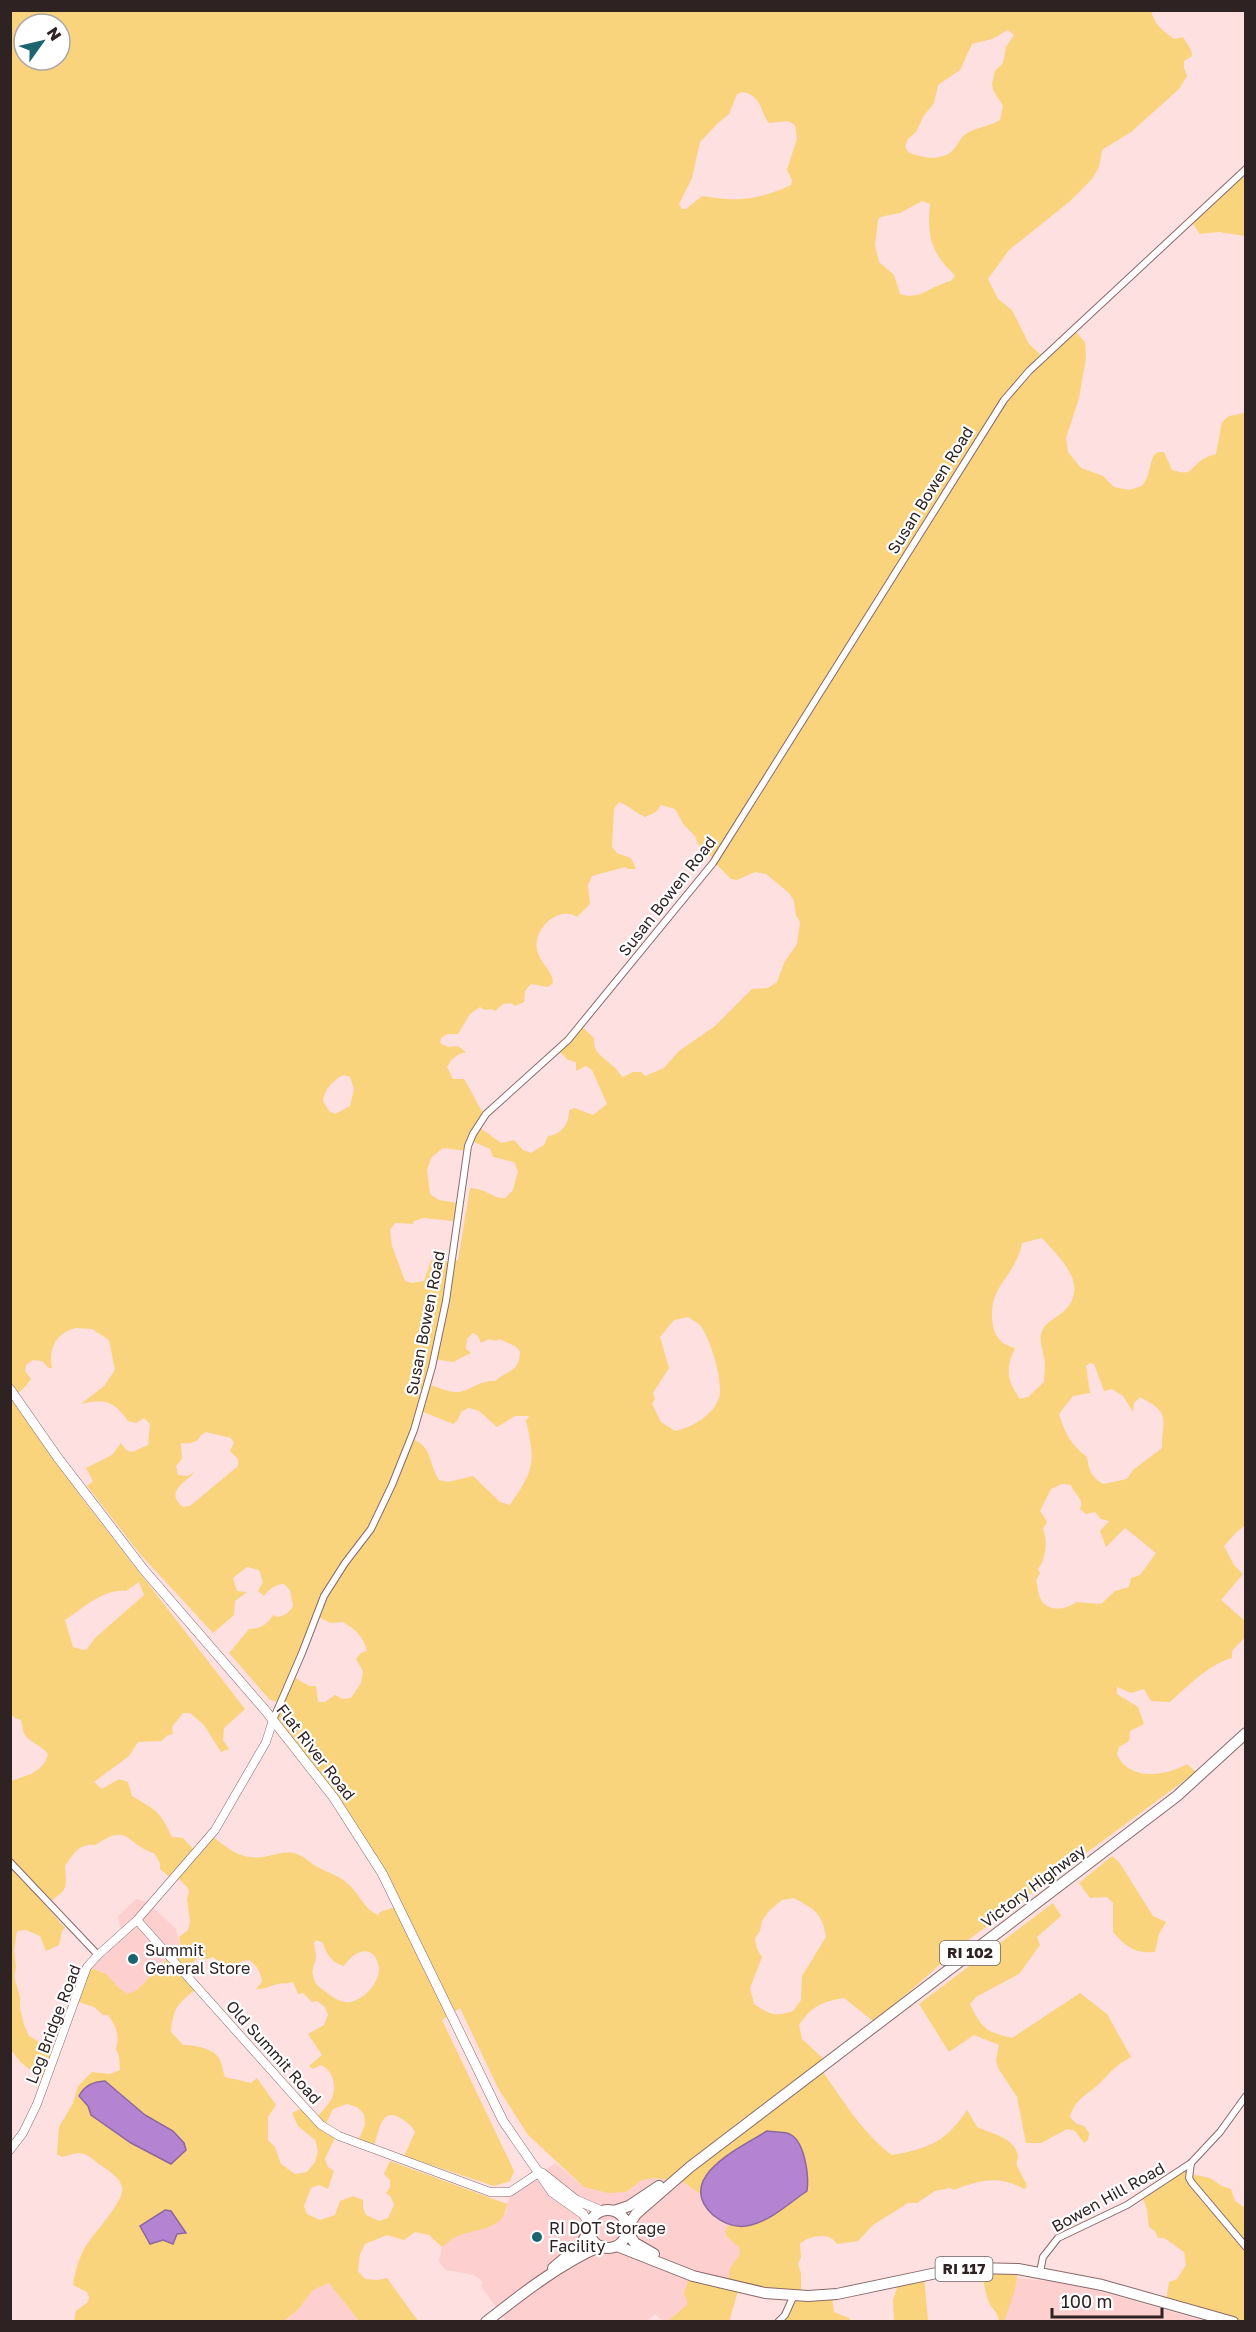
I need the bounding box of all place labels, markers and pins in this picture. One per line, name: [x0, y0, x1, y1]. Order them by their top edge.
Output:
place label: Summit General Store: [145, 1940, 250, 1978]
marker: Summit General Store: [126, 1952, 140, 1966]
place label: RI DOT Storage Facility: [549, 2218, 666, 2256]
marker: RI DOT Storage Facility: [530, 2230, 544, 2244]

